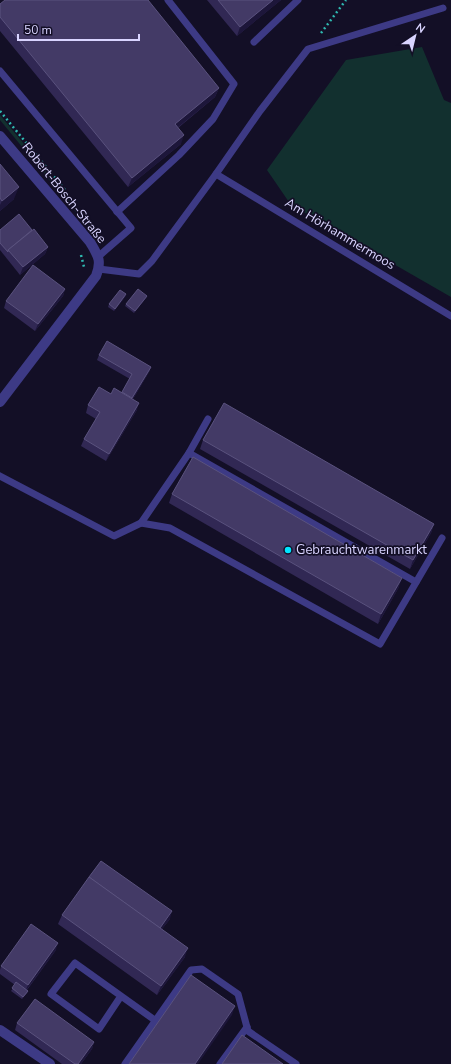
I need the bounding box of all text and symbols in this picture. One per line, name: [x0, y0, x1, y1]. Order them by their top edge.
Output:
scale bar: [18, 16, 139, 42]
north arrow: [395, 16, 435, 56]
text: N: [413, 20, 428, 37]
text: 50 m: [24, 22, 52, 38]
street label: Robert-Bosch-Straße: [18, 139, 110, 247]
street label: Am Hörhammermoos: [282, 194, 398, 274]
place label: Gebrauchtwarenmarkt: [296, 541, 427, 559]
marker: Gebrauchtwarenmarkt: [283, 545, 293, 555]

